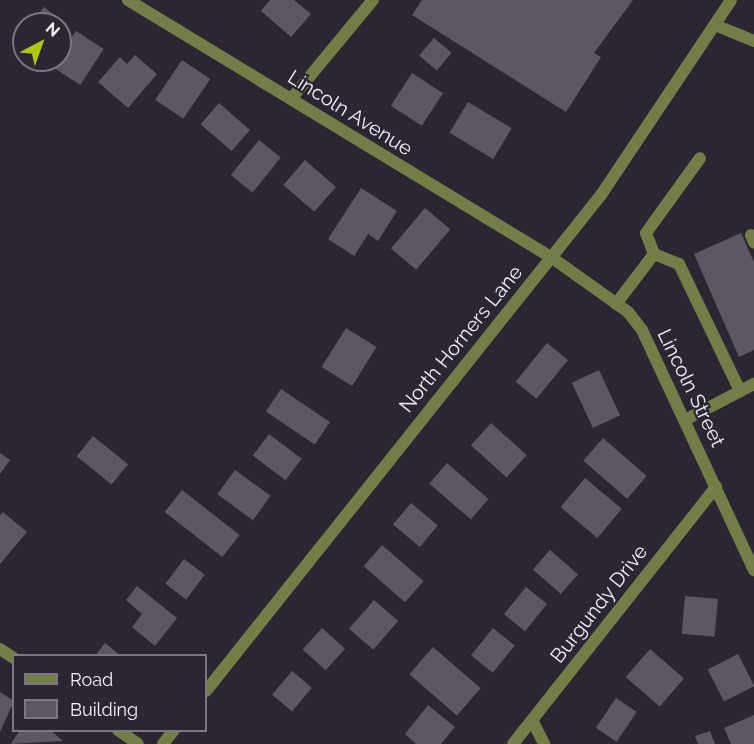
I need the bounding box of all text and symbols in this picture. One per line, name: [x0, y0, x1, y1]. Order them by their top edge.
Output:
north arrow: [12, 12, 72, 72]
text: N: [42, 18, 64, 41]
street label: Lincoln Avenue: [283, 65, 417, 161]
street label: North Horners Lane: [394, 261, 528, 417]
street label: Lincoln Street: [652, 325, 730, 451]
street label: Burgundy Drive: [545, 540, 653, 668]
legend: [12, 654, 207, 732]
text: Road: [70, 669, 113, 690]
text: Building: [70, 699, 138, 720]

